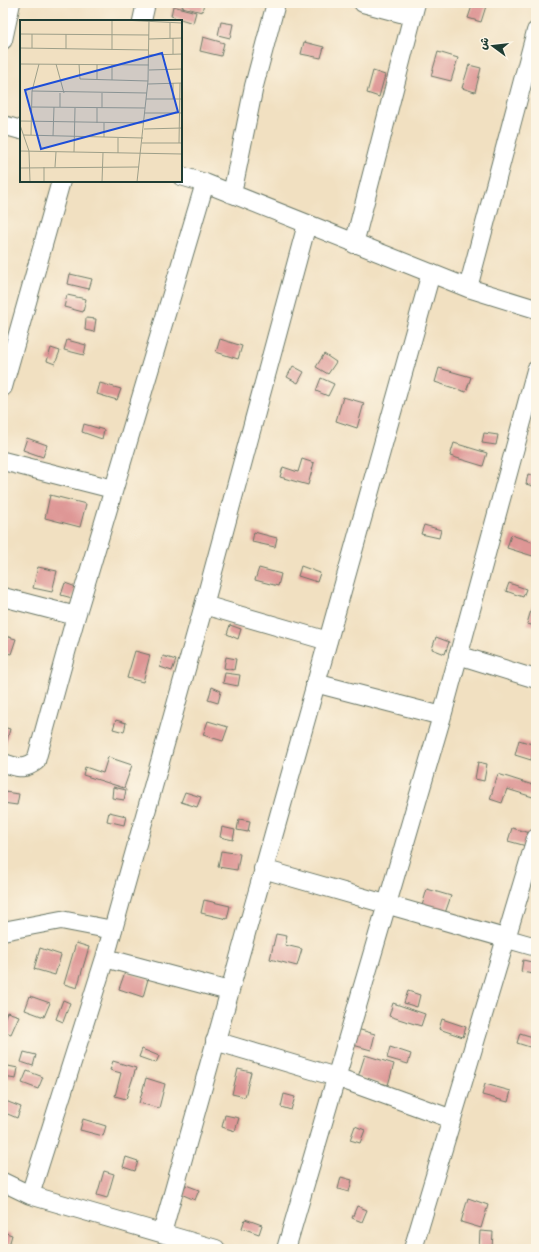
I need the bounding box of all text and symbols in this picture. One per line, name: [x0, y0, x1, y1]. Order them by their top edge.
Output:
inset map: [20, 20, 182, 182]
north arrow: [473, 26, 513, 66]
text: ش: [478, 37, 493, 51]

